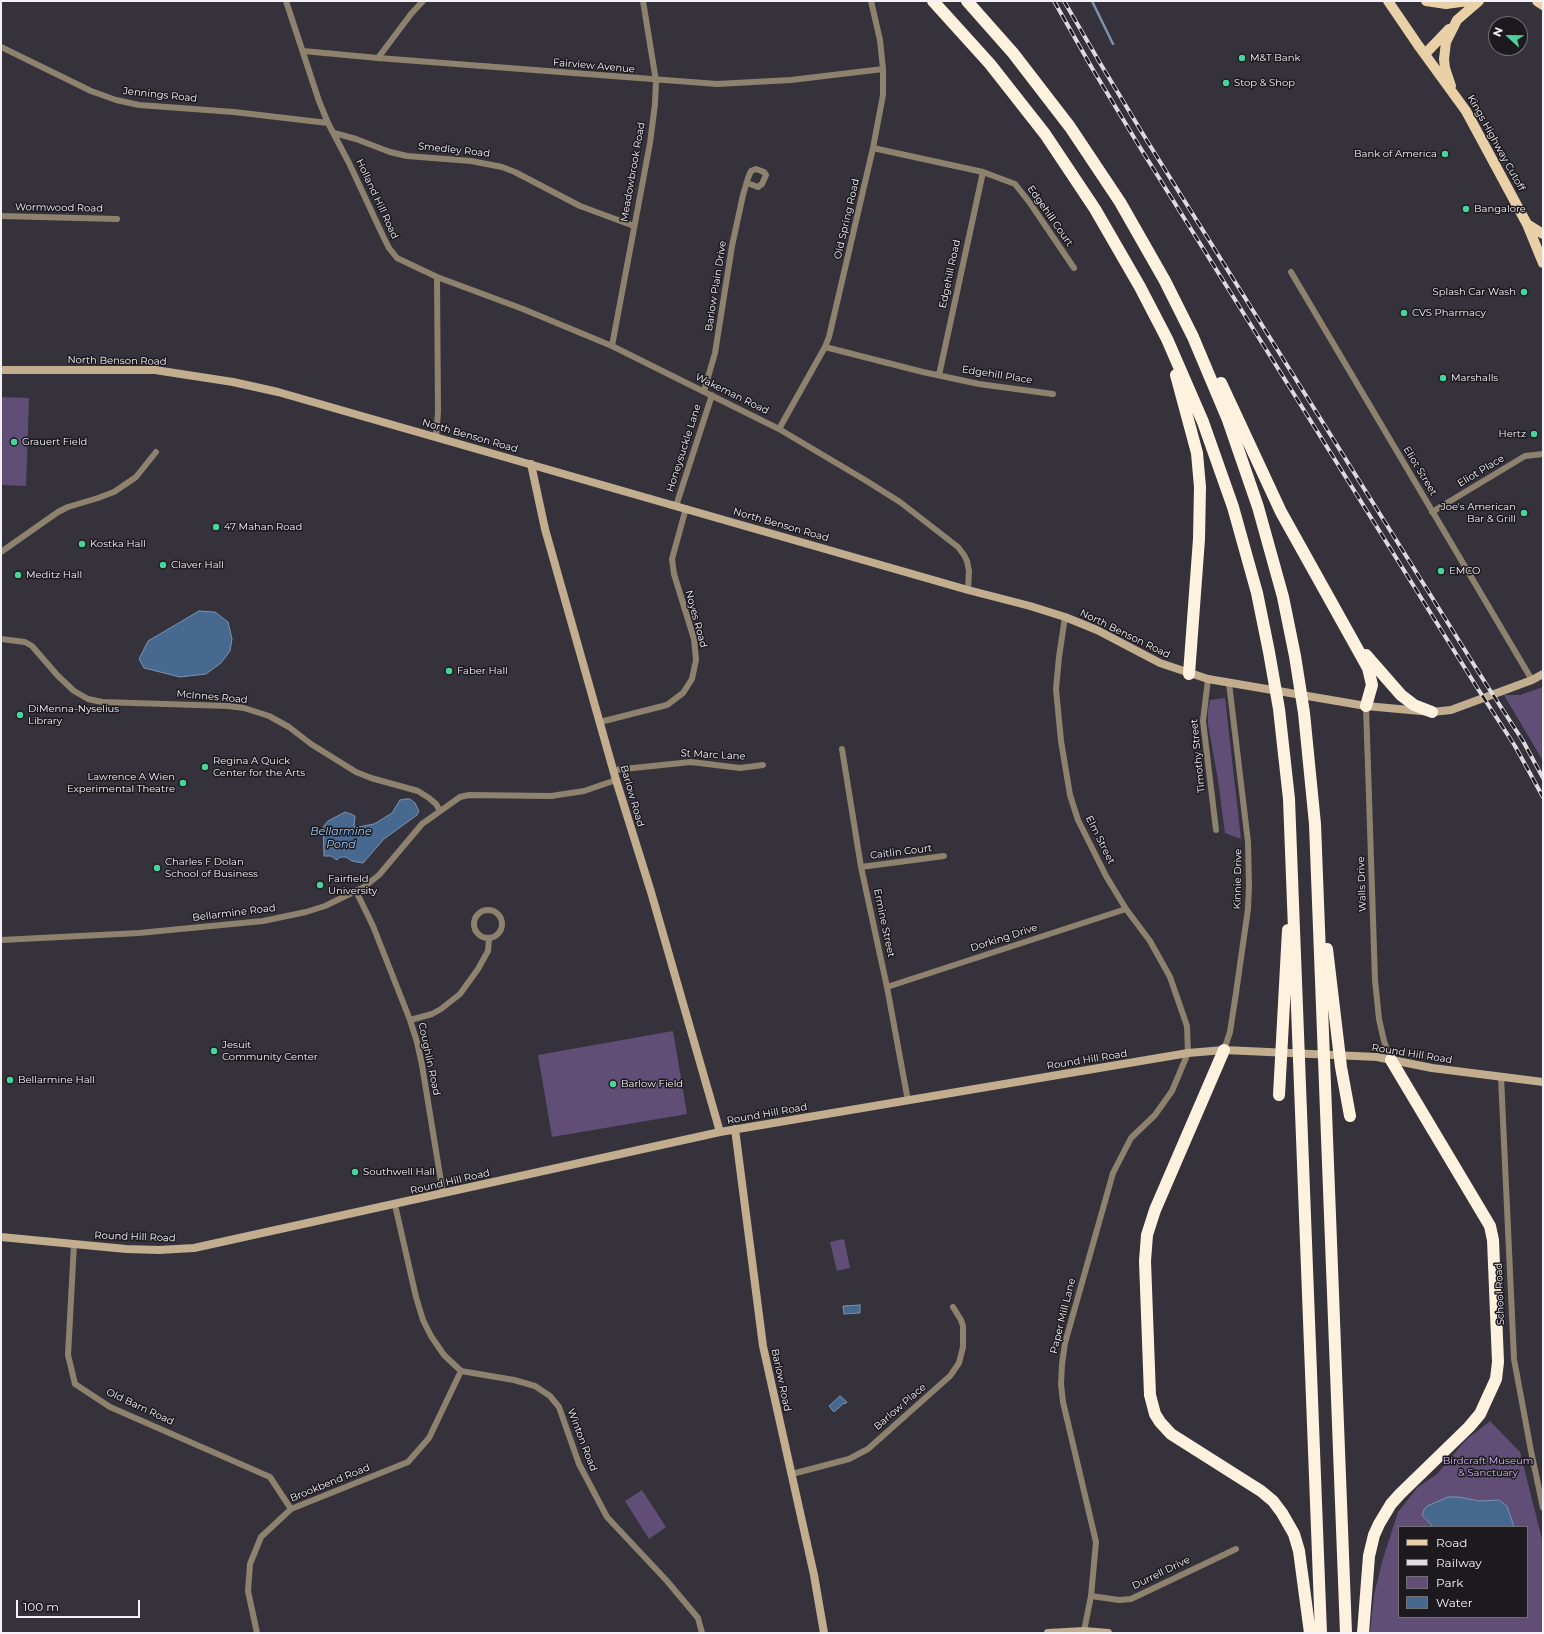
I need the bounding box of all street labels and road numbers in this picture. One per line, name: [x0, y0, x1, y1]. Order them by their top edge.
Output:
street label: Fairview Avenue: [553, 56, 635, 76]
street label: Jennings Road: [122, 85, 198, 105]
street label: Kings Highway Cutoff: [1465, 93, 1527, 193]
street label: Meadowbrook Road: [618, 121, 648, 223]
street label: Smedley Road: [417, 140, 491, 160]
street label: Holland Hill Road: [353, 157, 401, 241]
street label: Old Spring Road: [832, 178, 862, 260]
street label: Edgehill Court: [1024, 183, 1076, 249]
street label: Wormwood Road: [15, 201, 103, 215]
street label: Edgehill Road: [937, 239, 963, 309]
street label: Barlow Plain Drive: [703, 240, 729, 332]
street label: North Benson Road: [67, 354, 167, 368]
street label: Edgehill Place: [961, 364, 1033, 386]
street label: Wakeman Road: [693, 371, 771, 417]
street label: Honeysuckle Lane: [664, 403, 704, 493]
street label: North Benson Road: [421, 417, 519, 455]
street label: Eliot Street: [1401, 444, 1439, 498]
street label: Eliot Place: [1455, 452, 1507, 490]
street label: North Benson Road: [732, 506, 830, 544]
street label: Noyes Road: [683, 589, 709, 649]
street label: North Benson Road: [1078, 607, 1172, 661]
street label: McInnes Road: [176, 688, 248, 706]
street label: Timothy Street: [1188, 718, 1208, 794]
street label: St Marc Lane: [680, 747, 746, 763]
street label: Barlow Road: [617, 764, 647, 828]
street label: Elm Street: [1083, 814, 1117, 866]
street label: Caitlin Court: [869, 842, 933, 862]
street label: Kinnie Drive: [1231, 848, 1245, 910]
street label: Walls Drive: [1355, 856, 1369, 912]
street label: Ermine Street: [871, 888, 897, 958]
street label: Bellarmine Road: [192, 902, 276, 924]
street label: Dorking Drive: [969, 922, 1039, 954]
street label: Coughlin Road: [415, 1021, 443, 1097]
street label: Round Hill Road: [1371, 1042, 1453, 1066]
street label: Round Hill Road: [1046, 1048, 1128, 1072]
street label: Round Hill Road: [726, 1101, 808, 1127]
street label: Round Hill Road: [409, 1167, 491, 1197]
street label: Round Hill Road: [94, 1230, 176, 1244]
street label: School Road: [1493, 1263, 1507, 1325]
street label: Paper Mill Lane: [1048, 1277, 1078, 1355]
street label: Barlow Road: [769, 1348, 793, 1412]
street label: Barlow Place: [872, 1381, 928, 1433]
street label: Old Barn Road: [104, 1386, 176, 1428]
street label: Winton Road: [565, 1407, 599, 1473]
street label: Brookbend Road: [288, 1462, 372, 1504]
street label: Durrell Drive: [1130, 1554, 1192, 1592]

